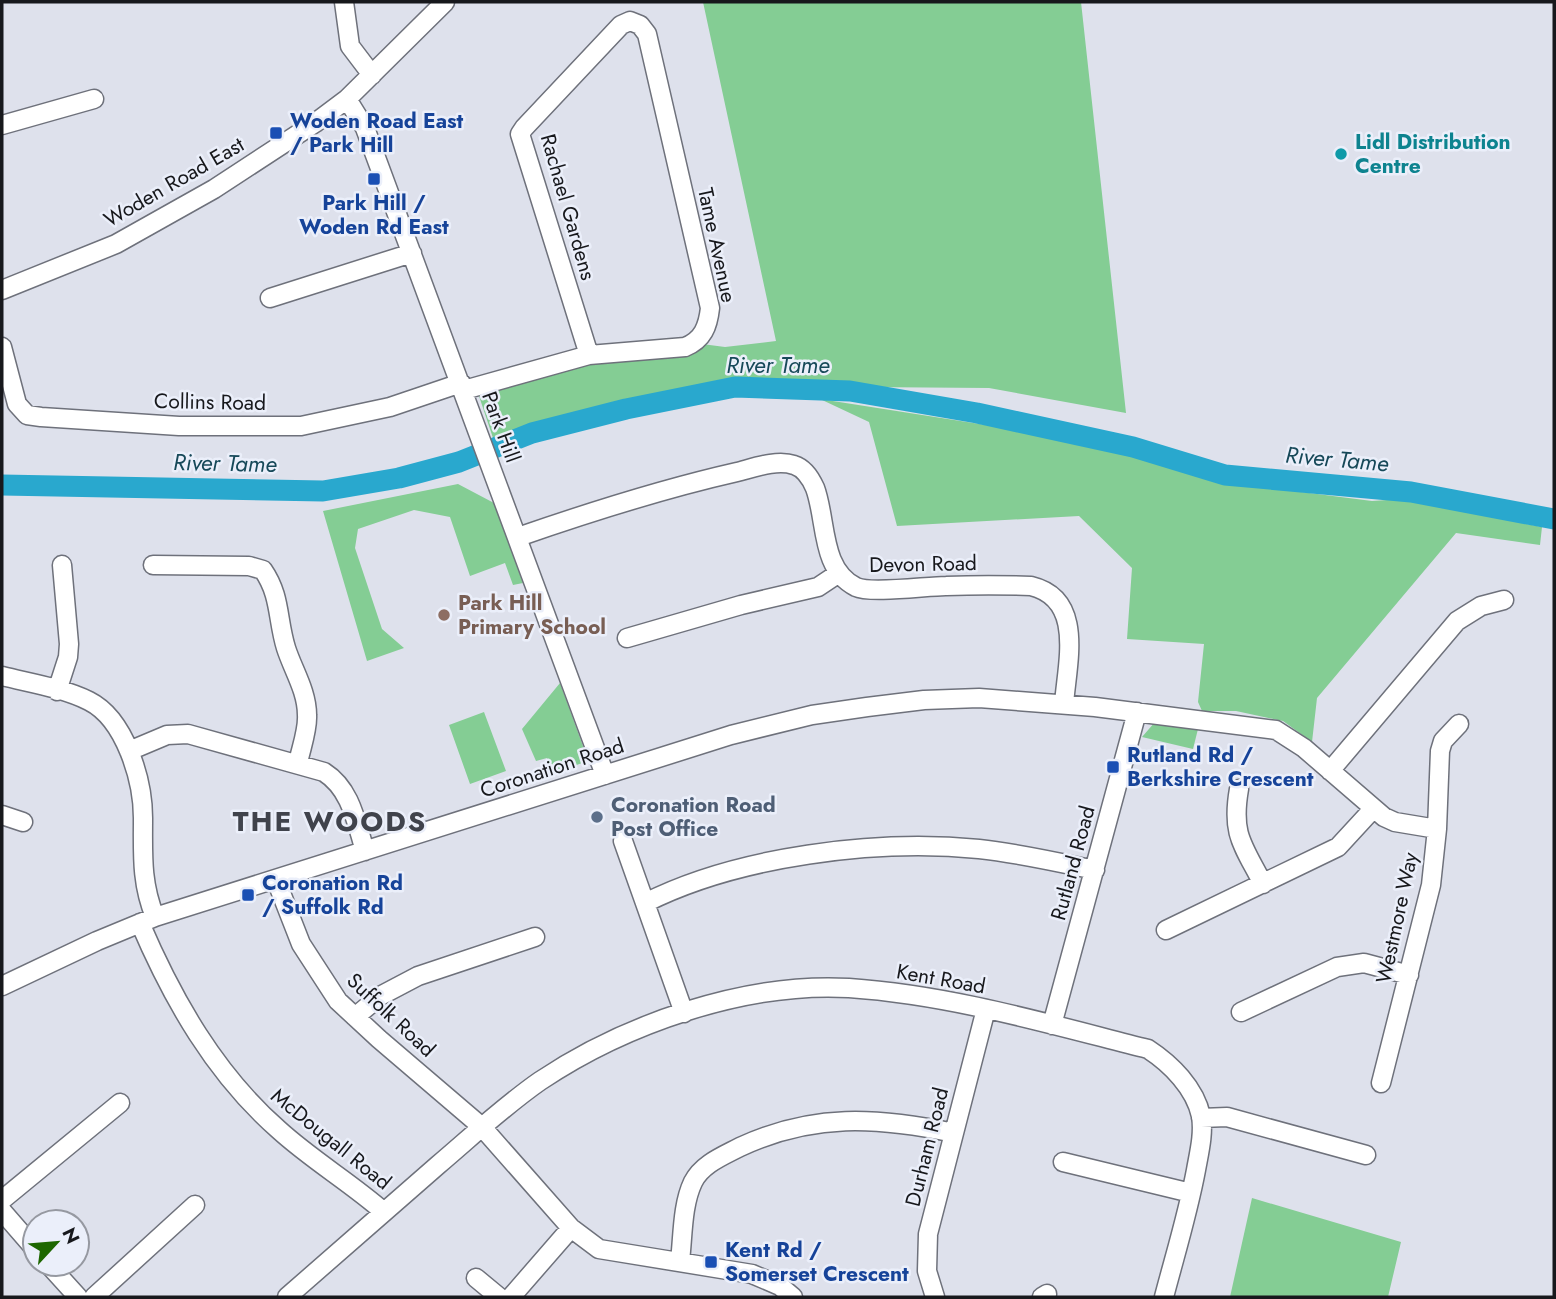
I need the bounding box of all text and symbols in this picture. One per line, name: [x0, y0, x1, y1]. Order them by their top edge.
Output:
place label: Woden Road East / Park Hill: [290, 106, 464, 160]
marker: Woden Road East / Park Hill: [268, 125, 284, 141]
place label: Lidl Distribution Centre: [1355, 127, 1511, 181]
street label: Woden Road East: [98, 130, 250, 234]
street label: Rachael Gardens: [533, 130, 603, 284]
marker: Lidl Distribution Centre: [1333, 146, 1349, 162]
marker: Park Hill / Woden Rd East: [366, 171, 382, 187]
street label: Tame Avenue: [690, 185, 744, 305]
place label: Park Hill / Woden Rd East: [299, 188, 449, 242]
water label: River Tame: [726, 348, 830, 382]
street label: Collins Road: [154, 386, 266, 418]
street label: Park Hill: [474, 387, 528, 467]
water label: River Tame: [1284, 438, 1391, 480]
water label: River Tame: [173, 445, 278, 481]
street label: Devon Road: [869, 548, 977, 580]
place label: Park Hill Primary School: [458, 588, 606, 642]
marker: Park Hill Primary School: [436, 607, 452, 623]
street label: Coronation Road: [476, 731, 628, 805]
place label: Rutland Rd / Berkshire Crescent: [1127, 740, 1314, 794]
marker: Rutland Rd / Berkshire Crescent: [1105, 759, 1121, 775]
place label: Coronation Road Post Office: [611, 790, 776, 844]
district label: THE WOODS: [233, 801, 427, 842]
street label: Rutland Road: [1043, 802, 1103, 924]
marker: Coronation Road Post Office: [589, 809, 605, 825]
street label: Westmore Way: [1368, 849, 1426, 986]
place label: Coronation Rd / Suffolk Rd: [262, 868, 403, 922]
marker: Coronation Rd / Suffolk Rd: [240, 887, 256, 903]
street label: Kent Road: [894, 956, 988, 1002]
street label: Suffolk Road: [340, 966, 442, 1064]
street label: McDougall Road: [264, 1081, 398, 1197]
street label: Durham Road: [898, 1084, 956, 1210]
north arrow: [21, 1208, 91, 1278]
text: N: [55, 1223, 86, 1248]
place label: Kent Rd / Somerset Crescent: [725, 1235, 909, 1289]
marker: Kent Rd / Somerset Crescent: [703, 1254, 719, 1270]

